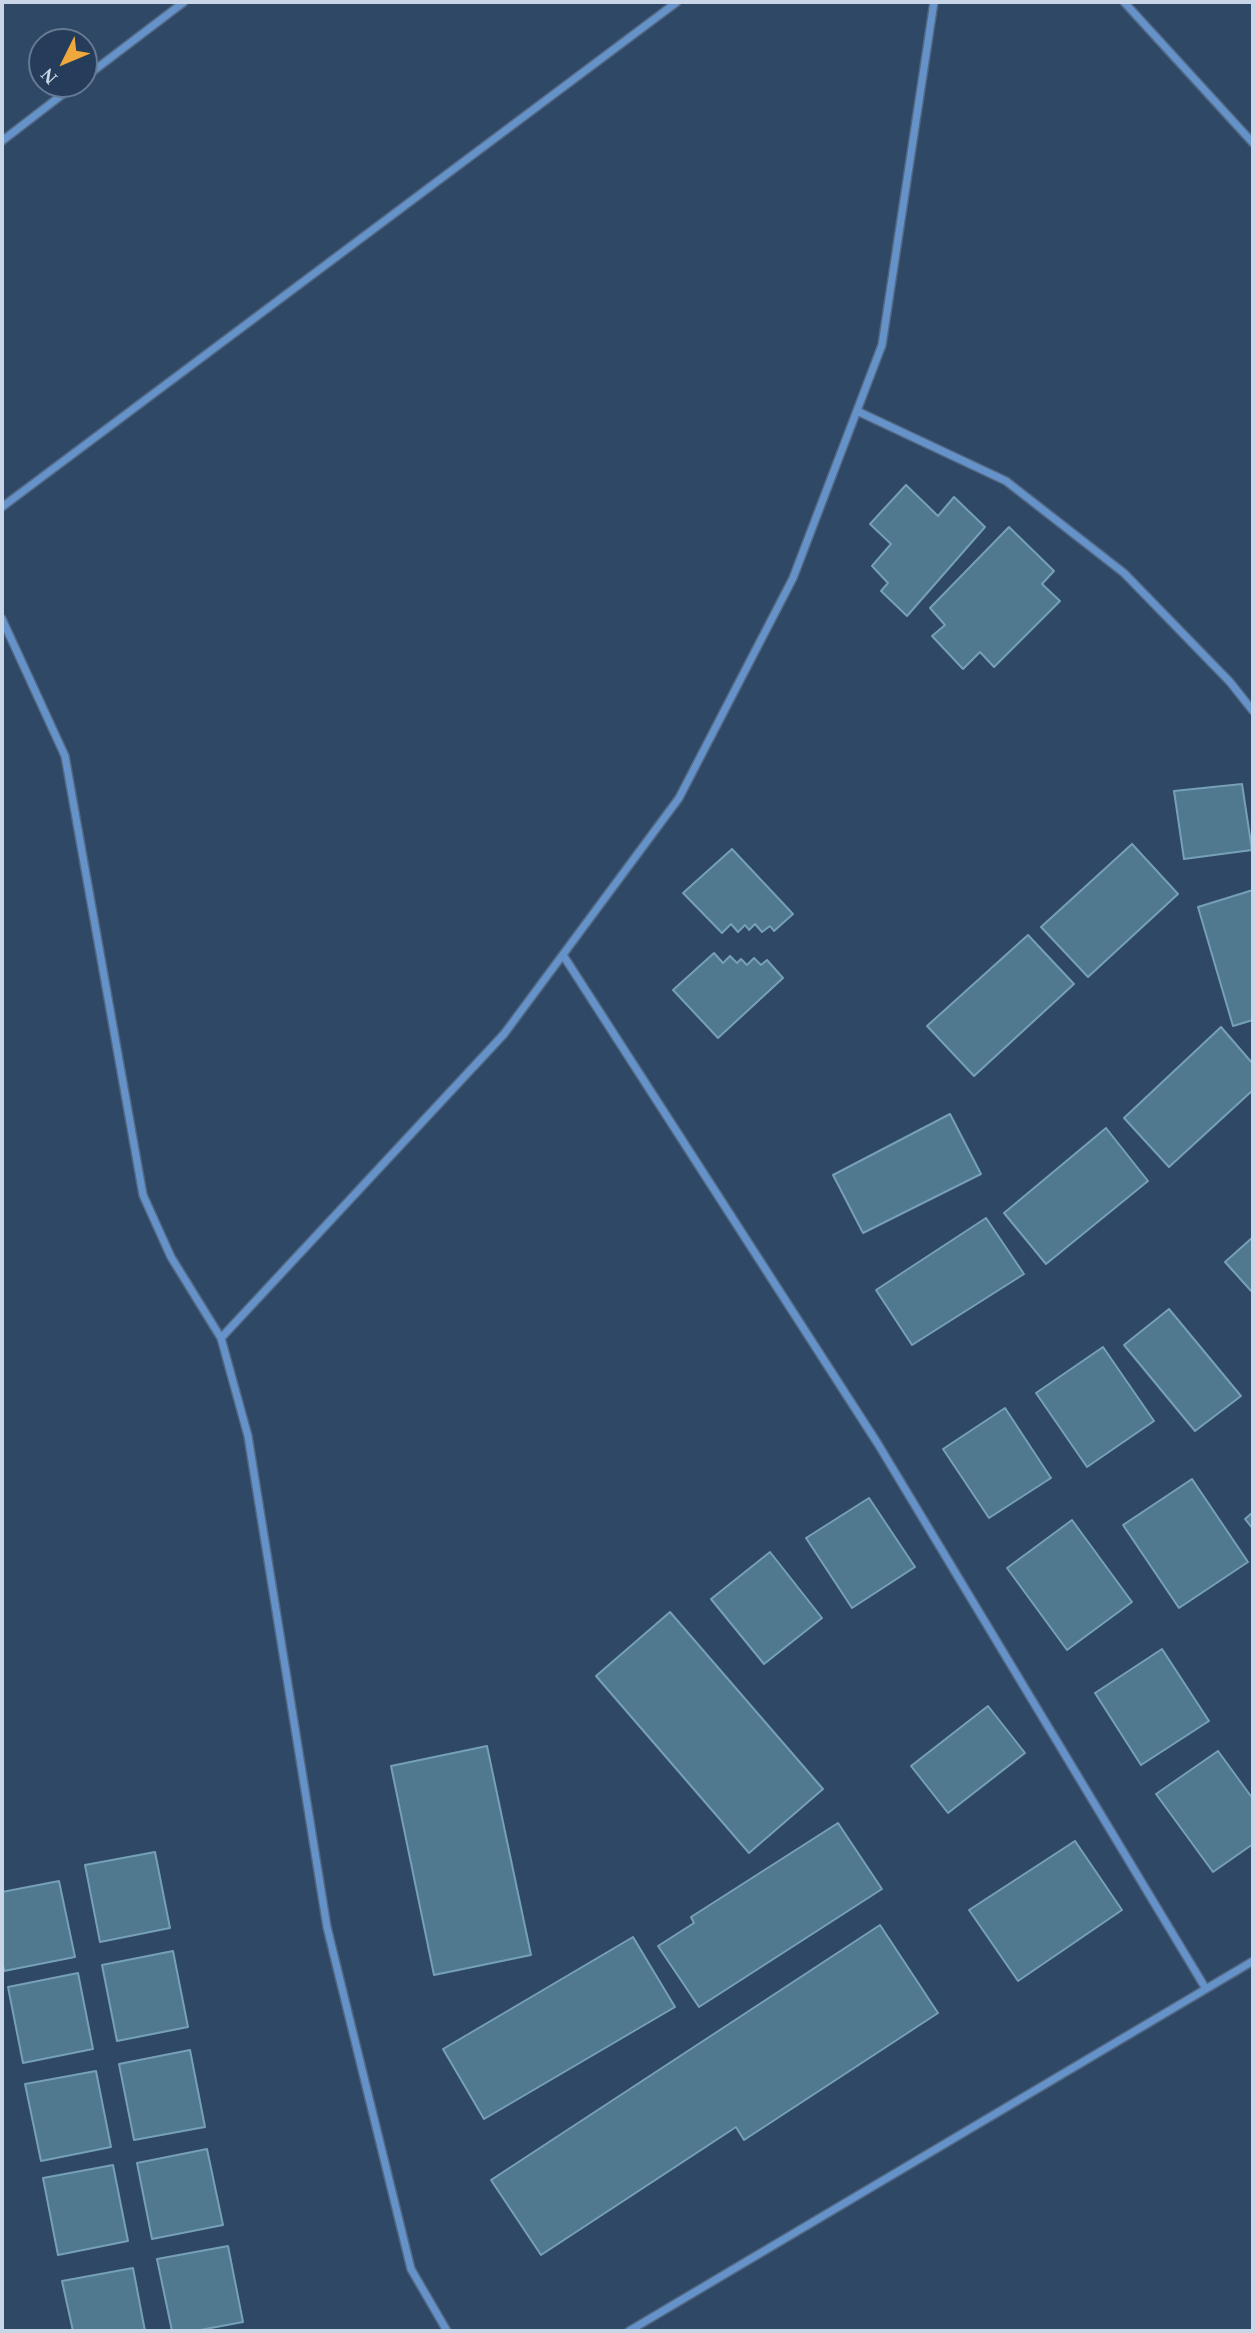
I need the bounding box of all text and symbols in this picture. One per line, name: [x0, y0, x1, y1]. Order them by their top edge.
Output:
north arrow: [28, 28, 98, 98]
text: N: [36, 64, 61, 88]

